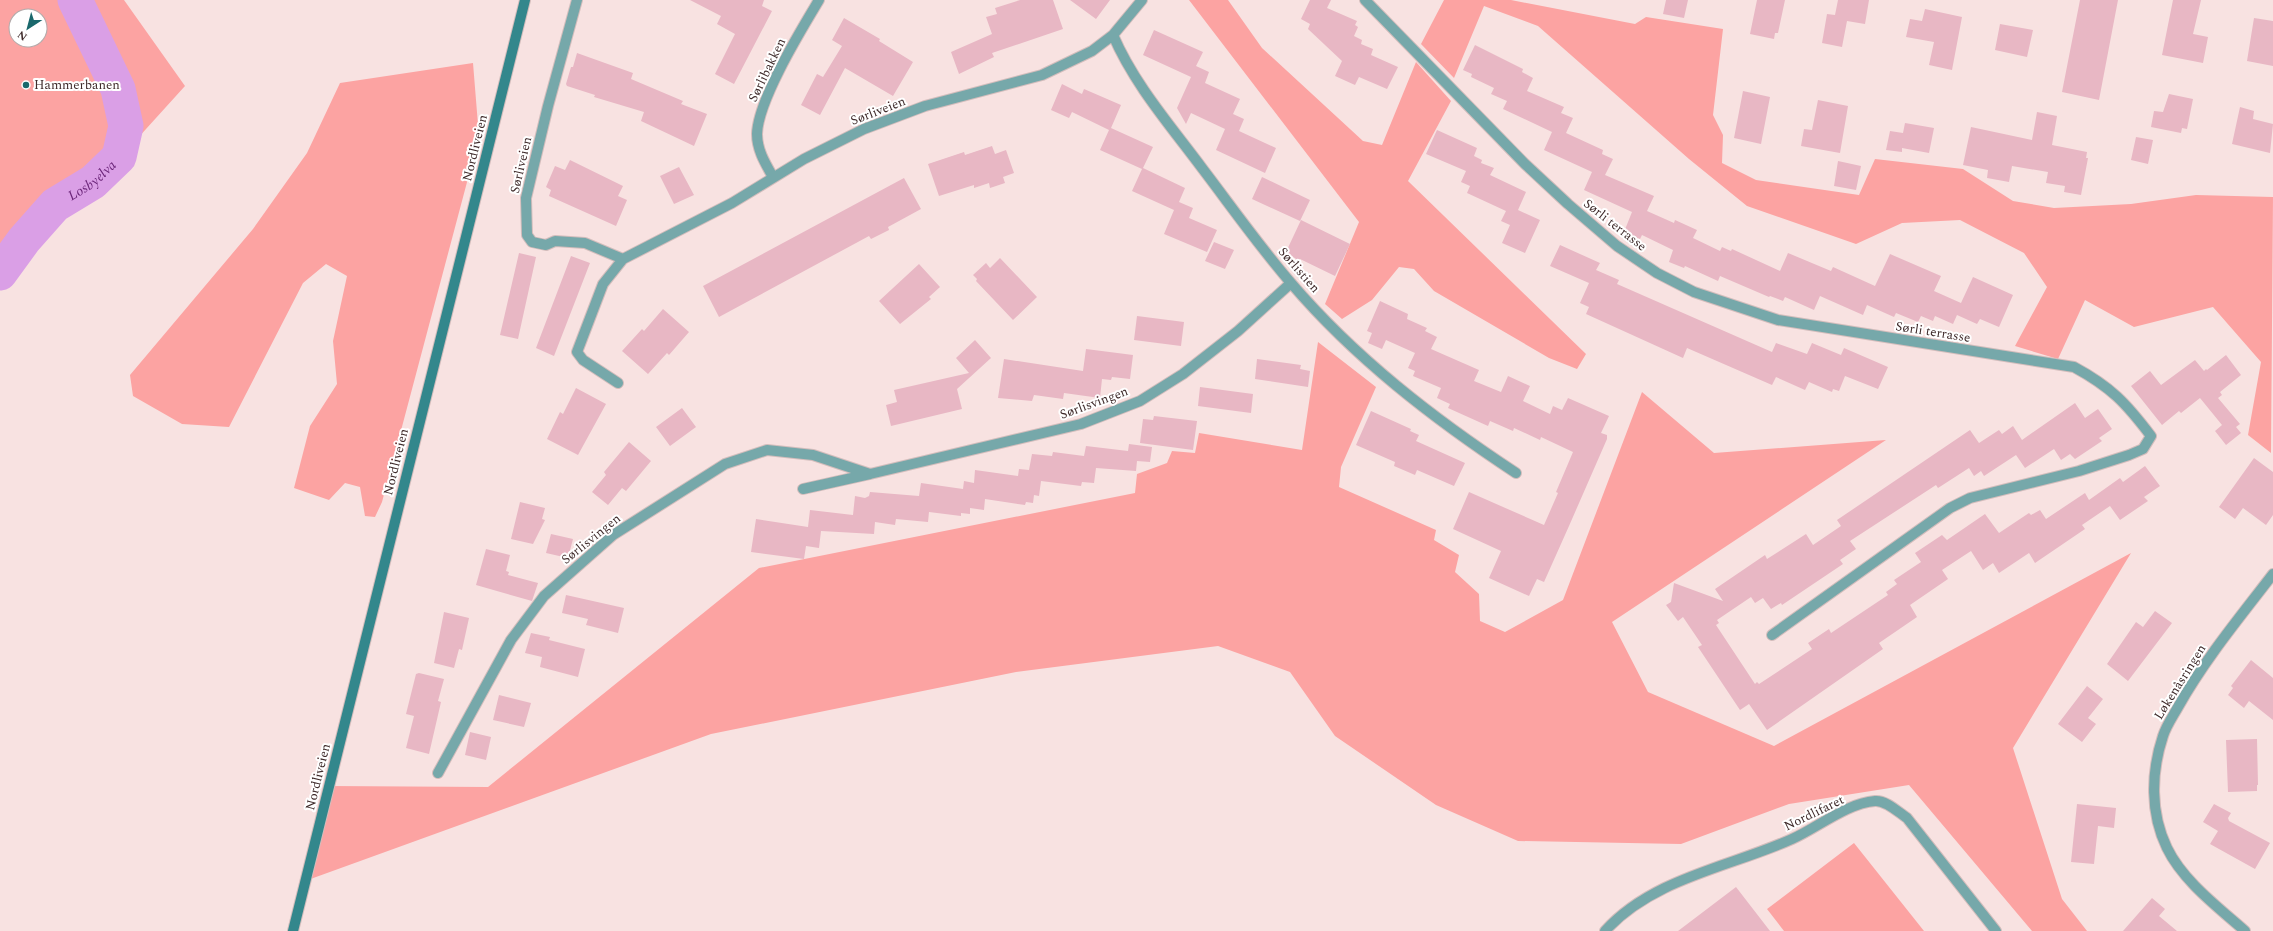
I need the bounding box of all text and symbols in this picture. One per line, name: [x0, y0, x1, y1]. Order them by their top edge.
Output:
north arrow: [8, 8, 48, 48]
text: N: [14, 26, 31, 45]
street label: Sørlibakken: [743, 34, 791, 105]
place label: Hammerbanen: [34, 75, 120, 95]
marker: Hammerbanen: [21, 80, 31, 90]
street label: Sørliveien: [847, 91, 909, 131]
street label: Nordliveien: [457, 112, 493, 184]
street label: Sørliveien: [505, 134, 537, 195]
water label: Losbyelva: [64, 155, 121, 206]
street label: Sørli terrasse: [1579, 194, 1651, 256]
street label: Sørlistien: [1273, 243, 1325, 298]
street label: Sørli terrasse: [1894, 316, 1972, 348]
street label: Sørlisvingen: [1057, 381, 1131, 425]
street label: Nordliveien: [378, 426, 414, 498]
street label: Sørlisvingen: [557, 508, 625, 569]
street label: Løkenåsringen: [2149, 640, 2211, 724]
street label: Nordliveien: [300, 741, 336, 813]
street label: Nordlifaret: [1781, 790, 1848, 836]

